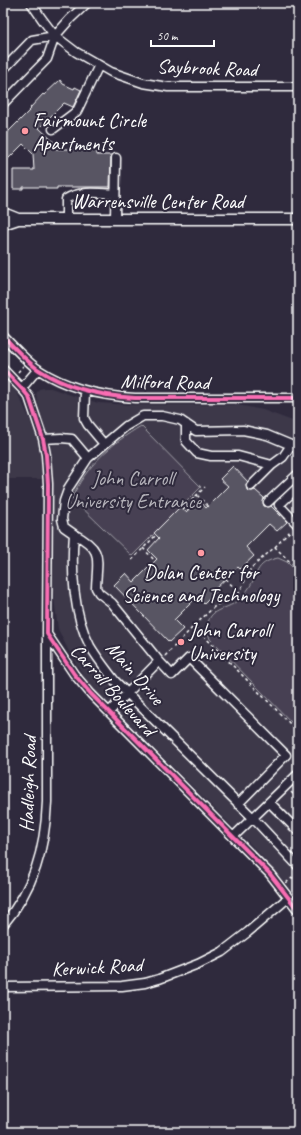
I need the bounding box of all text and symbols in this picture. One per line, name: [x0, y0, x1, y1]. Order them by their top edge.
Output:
scale bar: [151, 22, 214, 48]
text: 50 m: [157, 28, 179, 44]
street label: Saybrook Road: [156, 54, 261, 82]
place label: Fairmount Circle Apartments: [33, 108, 148, 156]
marker: Fairmount Circle Apartments: [20, 126, 30, 136]
street label: Warrensville Center Road: [72, 189, 247, 214]
street label: Milford Road: [120, 369, 213, 395]
park label: John Carroll University Entrance: [65, 466, 203, 514]
marker: Dolan Center for Science and Technology: [196, 548, 206, 558]
place label: Dolan Center for Science and Technology: [123, 560, 280, 608]
place label: John Carroll University: [188, 618, 275, 666]
street label: Main Drive: [101, 636, 170, 711]
marker: John Carroll University: [176, 637, 186, 647]
street label: Carroll Boulevard: [65, 639, 163, 744]
street label: Hadleigh Road: [14, 732, 42, 833]
street label: Kerwick Road: [51, 952, 146, 982]

